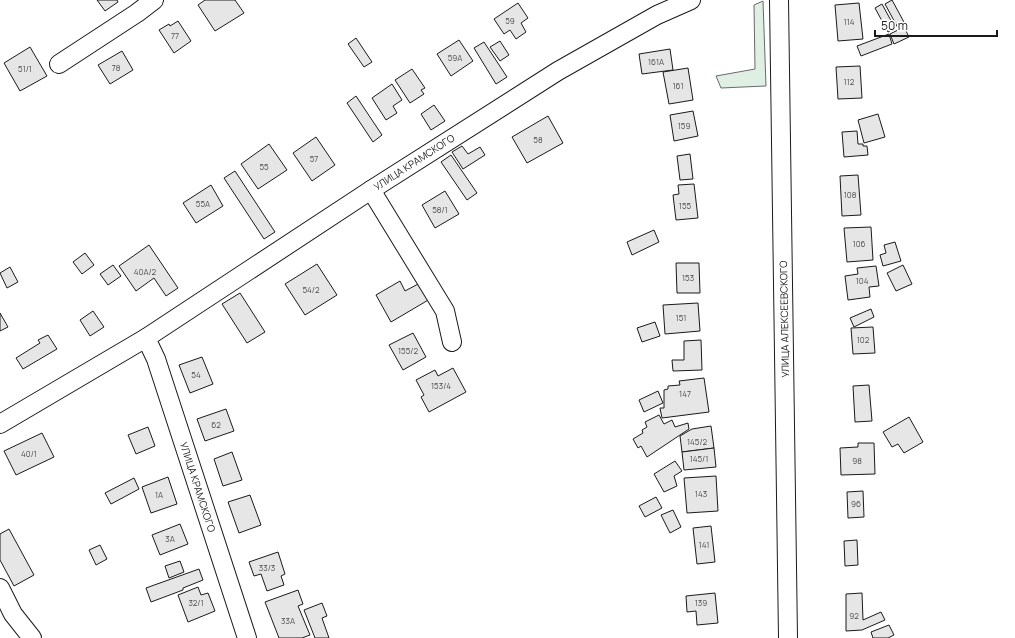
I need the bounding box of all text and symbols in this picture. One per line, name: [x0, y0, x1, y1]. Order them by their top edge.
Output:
scale bar: [875, 12, 997, 38]
house number: 59: [505, 15, 515, 26]
house number: 114: [844, 16, 855, 27]
text: 50 m: [881, 17, 908, 34]
house number: 77: [171, 30, 179, 41]
house number: 59А: [448, 52, 462, 63]
house number: 161А: [648, 56, 664, 67]
house number: 78: [112, 62, 121, 73]
house number: 51/1: [18, 63, 32, 74]
house number: 112: [844, 76, 855, 87]
house number: 161: [672, 80, 684, 91]
house number: 159: [678, 120, 690, 131]
street label: УЛИЦА КРАМСКОГО: [371, 131, 457, 193]
house number: 58: [533, 134, 543, 145]
house number: 57: [310, 153, 318, 164]
house number: 55: [259, 161, 269, 172]
house number: 108: [844, 189, 857, 200]
house number: 55А: [196, 198, 210, 209]
house number: 155: [679, 200, 692, 211]
house number: 58/1: [432, 204, 448, 215]
house number: 106: [853, 238, 866, 249]
street label: УЛИЦА АЛЕКСЕЕВСКОГО: [776, 260, 792, 378]
house number: 40А/2: [134, 266, 157, 277]
house number: 153: [682, 272, 694, 283]
house number: 104: [856, 275, 869, 286]
house number: 54/2: [303, 284, 320, 295]
house number: 151: [676, 312, 686, 323]
house number: 102: [857, 334, 870, 345]
house number: 155/2: [398, 345, 418, 356]
house number: 54: [191, 369, 201, 380]
house number: 153/4: [431, 380, 451, 391]
house number: 147: [679, 388, 691, 399]
house number: 62: [211, 419, 221, 430]
house number: 145/2: [687, 436, 707, 447]
street label: УЛИЦА КРАМСКОГО: [177, 440, 219, 534]
house number: 40/1: [21, 448, 37, 459]
house number: 145/1: [690, 453, 708, 464]
house number: 98: [852, 455, 862, 466]
house number: 143: [695, 488, 707, 499]
house number: 1А: [155, 489, 163, 500]
house number: 96: [851, 498, 861, 509]
house number: 3А: [165, 533, 175, 544]
house number: 141: [699, 539, 709, 550]
house number: 33/3: [259, 562, 275, 573]
house number: 32/1: [188, 597, 204, 608]
house number: 139: [695, 597, 707, 608]
house number: 92: [849, 610, 859, 621]
house number: 33А: [281, 615, 295, 626]

